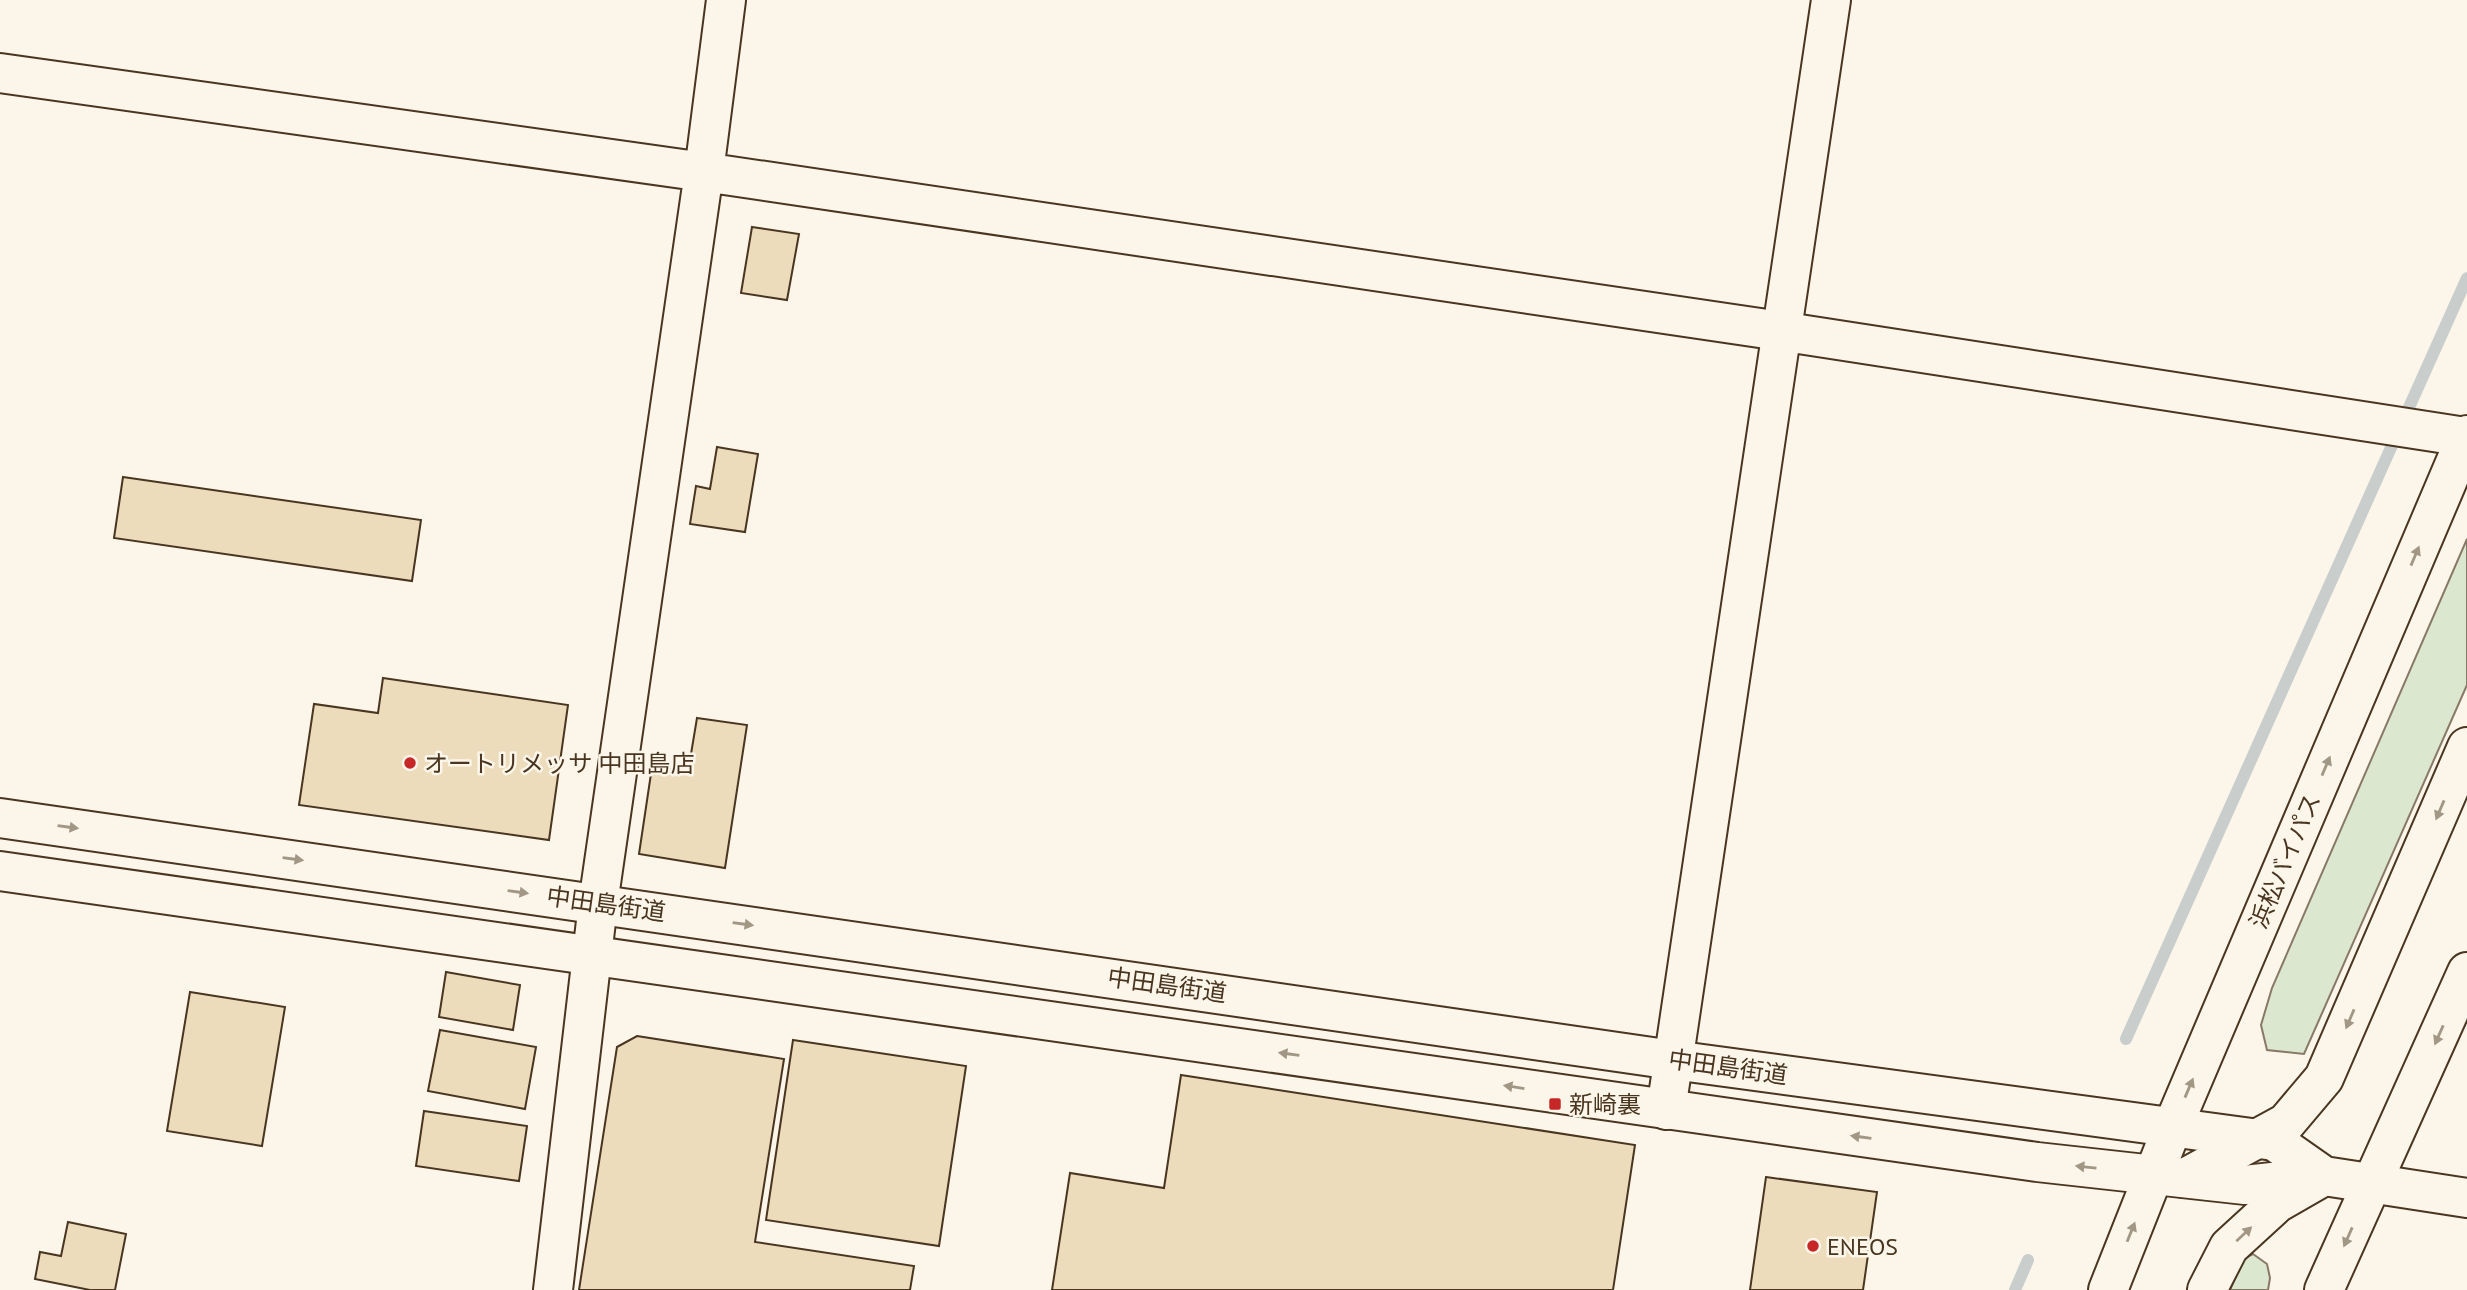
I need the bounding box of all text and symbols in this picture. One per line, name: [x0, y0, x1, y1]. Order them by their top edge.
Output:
one-way arrow: [2410, 546, 2421, 567]
place label: オートリメッサ 中田島店: [424, 748, 694, 779]
marker: オートリメッサ 中田島店: [402, 755, 418, 771]
one-way arrow: [2321, 755, 2332, 776]
street label: 浜松バイパス: [2243, 789, 2327, 933]
one-way arrow: [2434, 800, 2446, 820]
one-way arrow: [57, 822, 79, 833]
one-way arrow: [282, 854, 304, 865]
street label: 中田島街道: [544, 880, 668, 928]
one-way arrow: [507, 886, 529, 897]
one-way arrow: [732, 919, 754, 930]
street label: 中田島街道: [1105, 961, 1229, 1009]
one-way arrow: [2344, 1008, 2355, 1029]
one-way arrow: [2433, 1024, 2444, 1045]
street label: 中田島街道: [1666, 1043, 1790, 1091]
one-way arrow: [1278, 1048, 1300, 1059]
one-way arrow: [2183, 1078, 2195, 1098]
one-way arrow: [1503, 1081, 1525, 1092]
place label: 新崎裏: [1569, 1089, 1641, 1120]
marker: 新崎裏: [1547, 1096, 1563, 1112]
one-way arrow: [1850, 1132, 1872, 1143]
one-way arrow: [2075, 1161, 2097, 1172]
one-way arrow: [2126, 1221, 2137, 1242]
one-way arrow: [2235, 1226, 2252, 1242]
one-way arrow: [2342, 1227, 2354, 1247]
place label: ENEOS: [1827, 1231, 1898, 1262]
marker: ENEOS: [1805, 1238, 1821, 1254]

